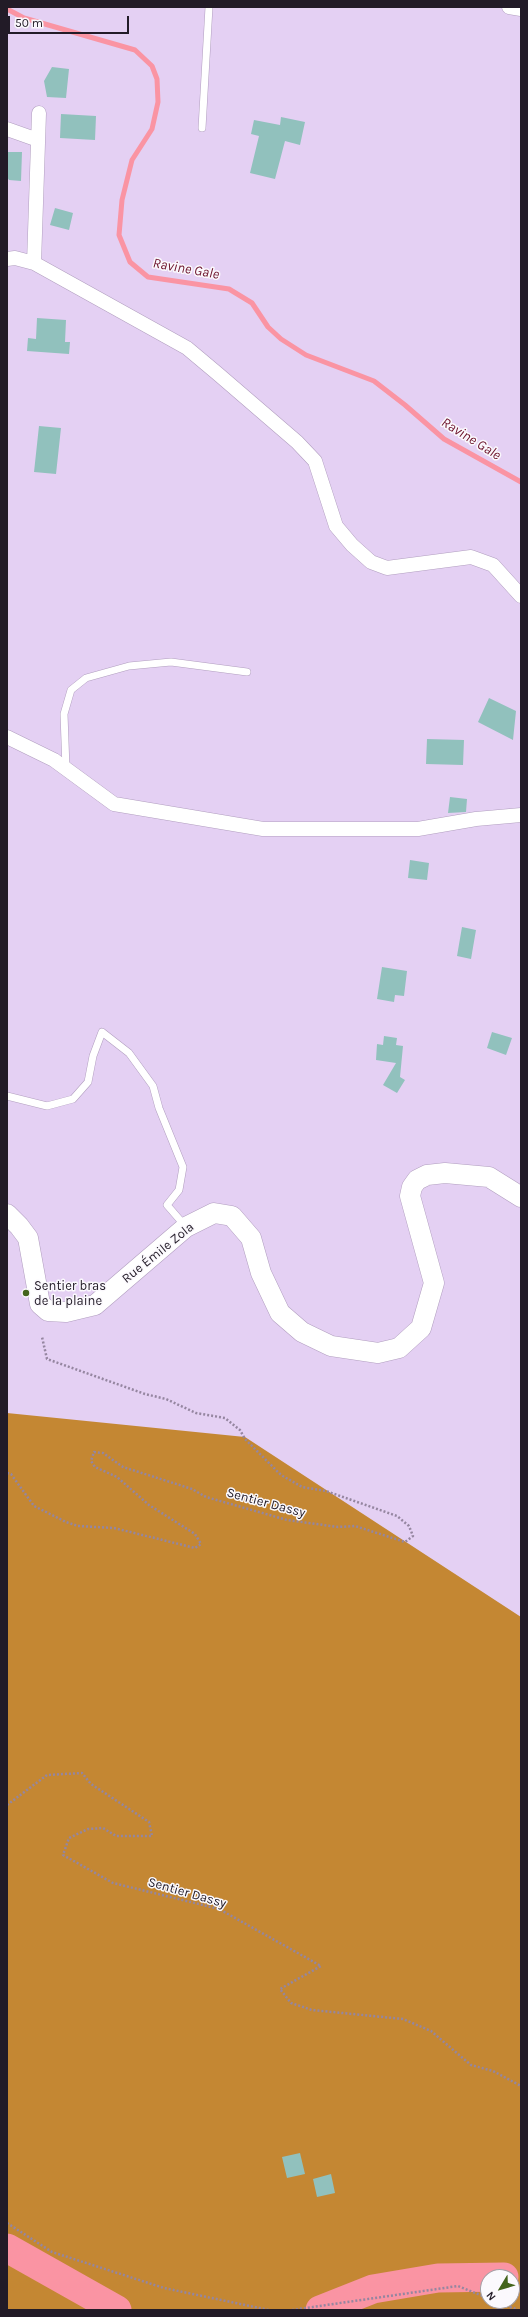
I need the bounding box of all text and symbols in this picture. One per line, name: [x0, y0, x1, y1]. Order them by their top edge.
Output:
scale bar: [10, 8, 131, 34]
text: 50 m: [15, 16, 43, 30]
water label: Ravine Gale: [151, 255, 221, 283]
water label: Ravine Gale: [438, 414, 504, 464]
street label: Rue Émile Zola: [119, 1219, 197, 1287]
place label: Sentier bras de la plaine: [34, 1278, 106, 1309]
marker: Sentier bras de la plaine: [21, 1288, 31, 1298]
street label: Sentier Dassy: [225, 1485, 307, 1521]
street label: Sentier Dassy: [146, 1874, 228, 1912]
north arrow: [480, 2269, 520, 2309]
text: N: [483, 2289, 498, 2303]

